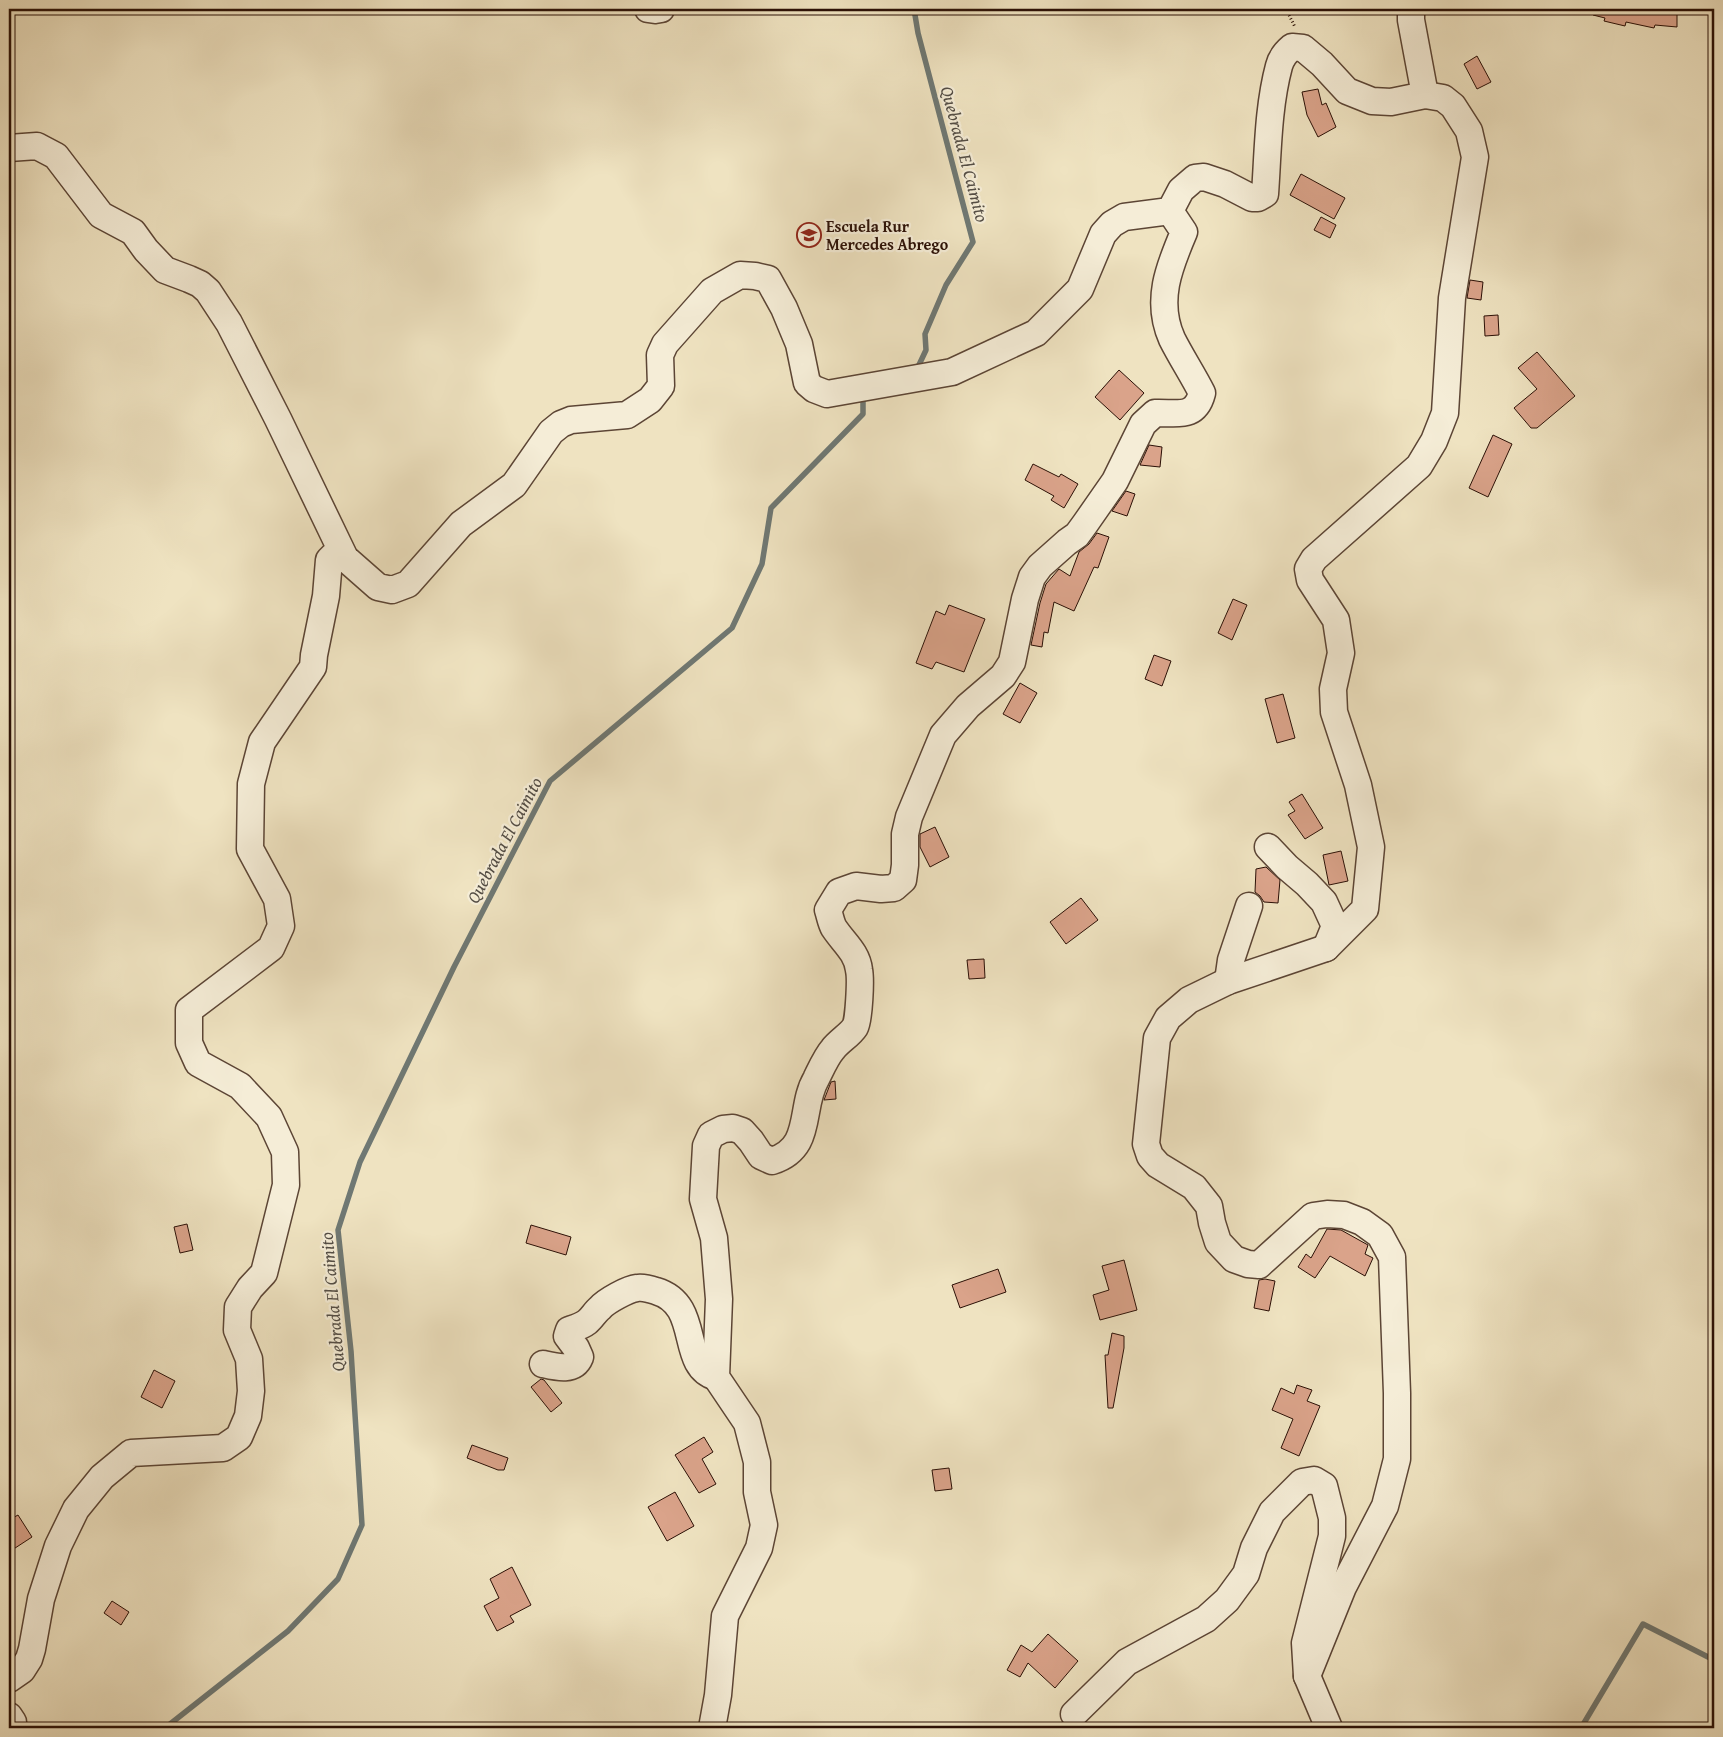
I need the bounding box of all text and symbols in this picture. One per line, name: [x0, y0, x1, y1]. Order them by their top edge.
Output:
water label: Quebrada El Caimito: [934, 83, 996, 225]
place label: Escuela Rur Mercedes Abrego: [826, 214, 949, 256]
school or university icon: Escuela Rur Mercedes Abrego: [796, 222, 822, 248]
water label: Quebrada El Caimito: [459, 772, 549, 908]
water label: Quebrada El Caimito: [312, 1231, 352, 1373]

